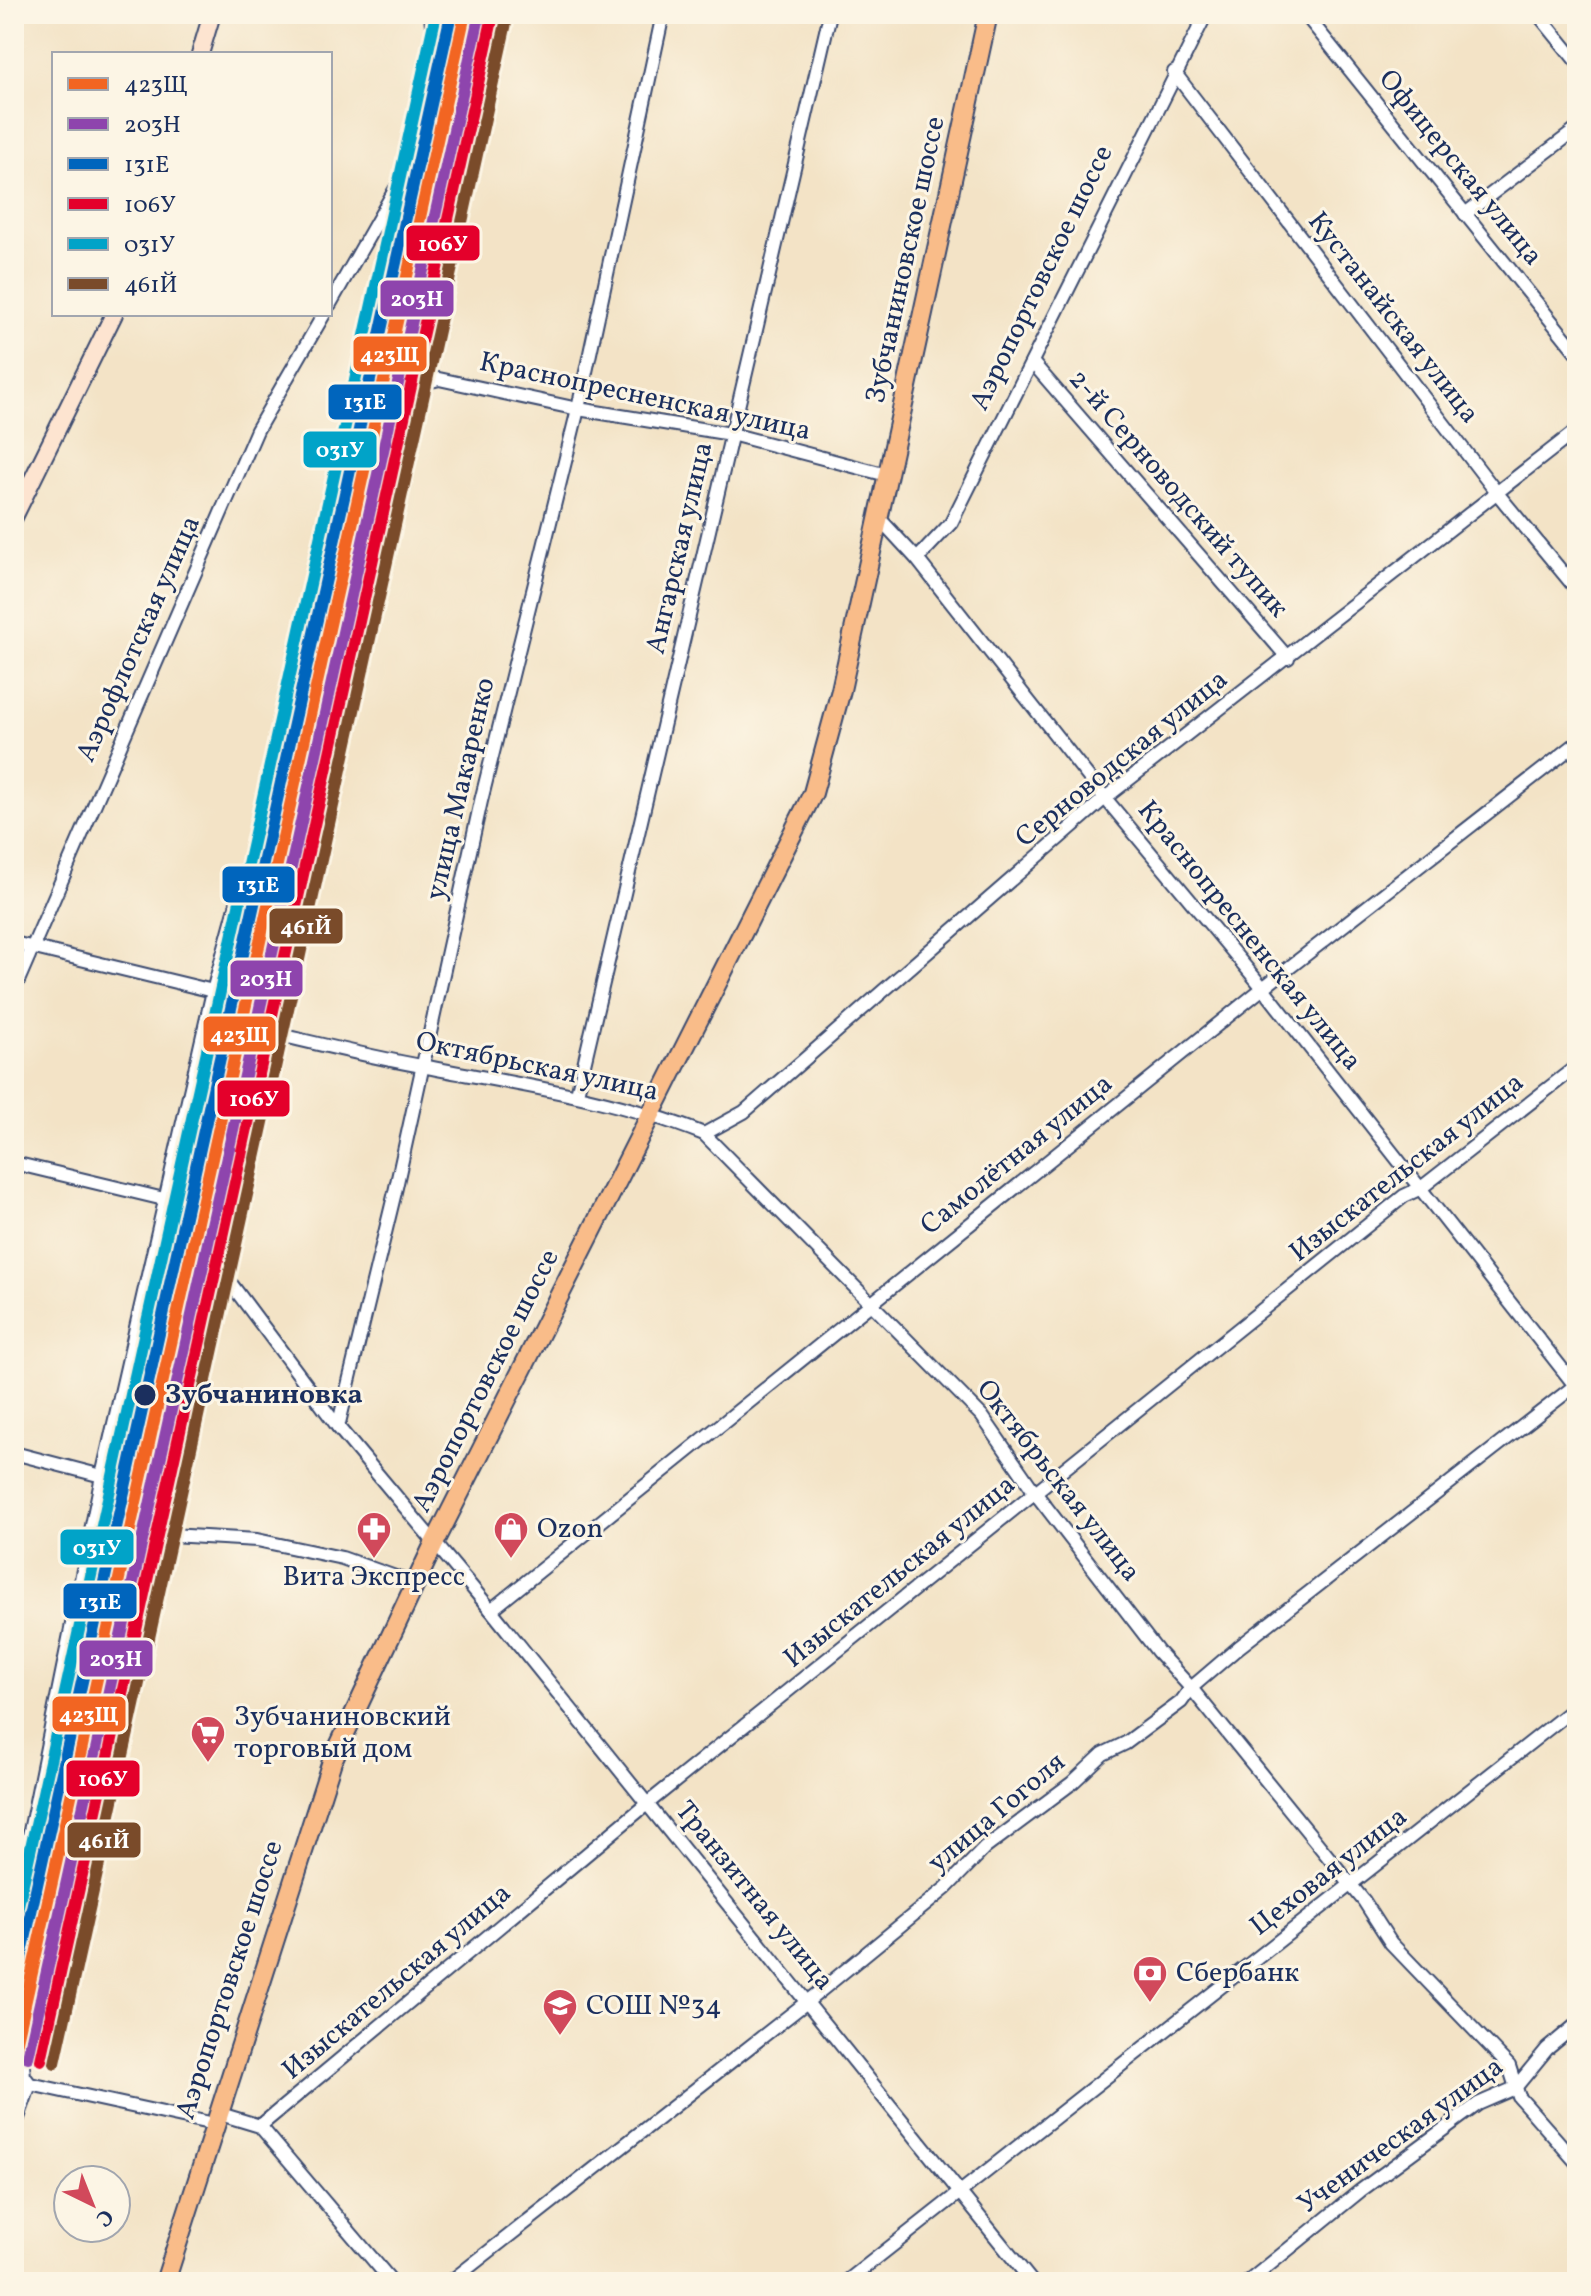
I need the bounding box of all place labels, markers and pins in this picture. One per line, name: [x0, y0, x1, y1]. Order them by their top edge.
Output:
place label: Зубчаниновка: [165, 1376, 363, 1415]
marker: Зубчаниновка: [132, 1382, 158, 1408]
pharmacy icon: Вита Экспресс: [355, 1510, 393, 1560]
shop icon: Ozon: [492, 1510, 530, 1560]
place label: Ozon: [537, 1510, 603, 1549]
place label: Вита Экспресс: [283, 1558, 465, 1597]
place label: Зубчаниновский торговый дом: [234, 1698, 451, 1769]
supermarket icon: Зубчаниновский торговый дом: [189, 1714, 227, 1764]
bank icon: Сбербанк: [1131, 1954, 1169, 2004]
place label: Сбербанк: [1176, 1954, 1299, 1993]
school or university icon: СОШ №34: [541, 1987, 579, 2037]
place label: СОШ №34: [586, 1987, 722, 2026]

